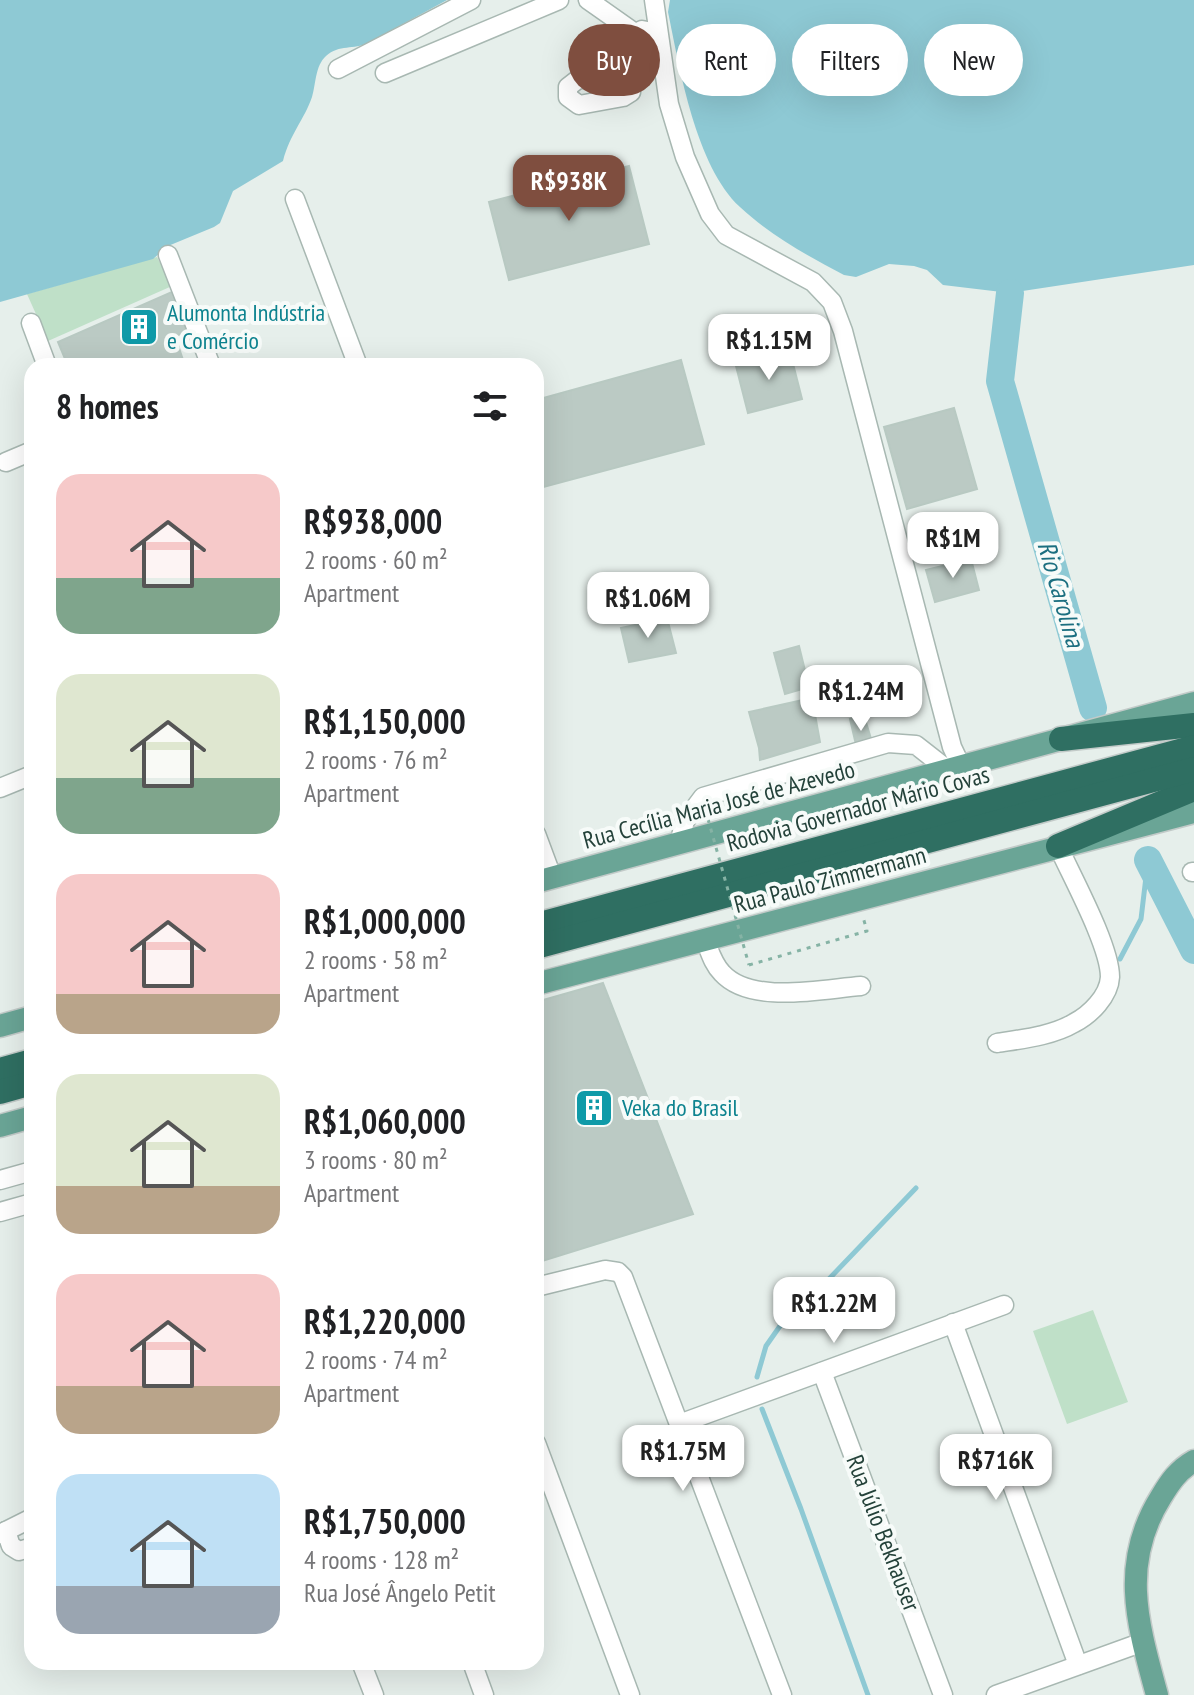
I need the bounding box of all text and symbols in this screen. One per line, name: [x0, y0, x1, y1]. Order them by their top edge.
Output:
chip: Buy: [568, 24, 660, 96]
chip: Rent: [676, 24, 776, 96]
chip: Filters: [792, 24, 908, 96]
chip: New: [924, 24, 1023, 96]
pin: R$938K: [504, 155, 634, 223]
text: R$938K: [531, 164, 607, 197]
place label: Alumonta Indústria e Comércio: [167, 297, 325, 356]
building icon: Alumonta Indústria e Comércio: [118, 306, 160, 348]
pin: R$1.15M: [695, 314, 843, 382]
text: R$1.15M: [726, 323, 812, 356]
text: 8 homes: [56, 384, 159, 428]
icon: filters: [468, 384, 512, 428]
text: R$938,000: [304, 499, 442, 543]
icon: home: [120, 506, 216, 602]
pin: R$1M: [906, 512, 1000, 580]
text: R$1M: [925, 521, 981, 554]
water label: Rio Carolina: [1031, 537, 1093, 652]
text: 2 rooms · 60 m²: [304, 543, 448, 576]
pin: R$1.06M: [574, 572, 722, 640]
text: Apartment: [304, 576, 399, 609]
text: R$1.06M: [605, 581, 691, 614]
pin: R$1.24M: [787, 665, 935, 733]
text: R$1.24M: [818, 674, 904, 707]
text: R$1,150,000: [304, 699, 466, 743]
icon: home: [120, 706, 216, 802]
text: 2 rooms · 76 m²: [304, 743, 448, 776]
street label: Rua Cecília Maria José de Azevedo: [580, 753, 858, 856]
street label: Rodovia Governador Mário Covas: [723, 759, 993, 859]
text: Apartment: [304, 776, 399, 809]
street label: Rua Paulo Zimmermann: [731, 839, 929, 920]
text: R$1,000,000: [304, 899, 466, 943]
icon: home: [120, 906, 216, 1002]
text: 2 rooms · 58 m²: [304, 943, 448, 976]
text: Apartment: [304, 976, 399, 1009]
building icon: Veka do Brasil: [573, 1087, 615, 1129]
place label: Veka do Brasil: [621, 1092, 738, 1123]
text: R$1,060,000: [304, 1099, 466, 1143]
icon: home: [120, 1106, 216, 1202]
text: 3 rooms · 80 m²: [304, 1143, 448, 1176]
text: Apartment: [304, 1176, 399, 1209]
pin: R$1.22M: [760, 1277, 908, 1345]
text: R$1.22M: [791, 1286, 877, 1319]
text: R$1,220,000: [304, 1299, 466, 1343]
icon: home: [120, 1306, 216, 1402]
text: 2 rooms · 74 m²: [304, 1343, 448, 1376]
text: Apartment: [304, 1376, 399, 1409]
pin: R$1.75M: [609, 1425, 757, 1493]
text: R$1.75M: [640, 1434, 726, 1467]
pin: R$716K: [931, 1434, 1061, 1502]
text: R$716K: [958, 1443, 1034, 1476]
street label: Rua Júlio Bekhauser: [839, 1450, 928, 1616]
text: R$1,750,000: [304, 1499, 466, 1543]
icon: home: [120, 1506, 216, 1602]
text: 4 rooms · 128 m²: [304, 1543, 459, 1576]
text: Rua José Ângelo Petit: [304, 1576, 496, 1609]

